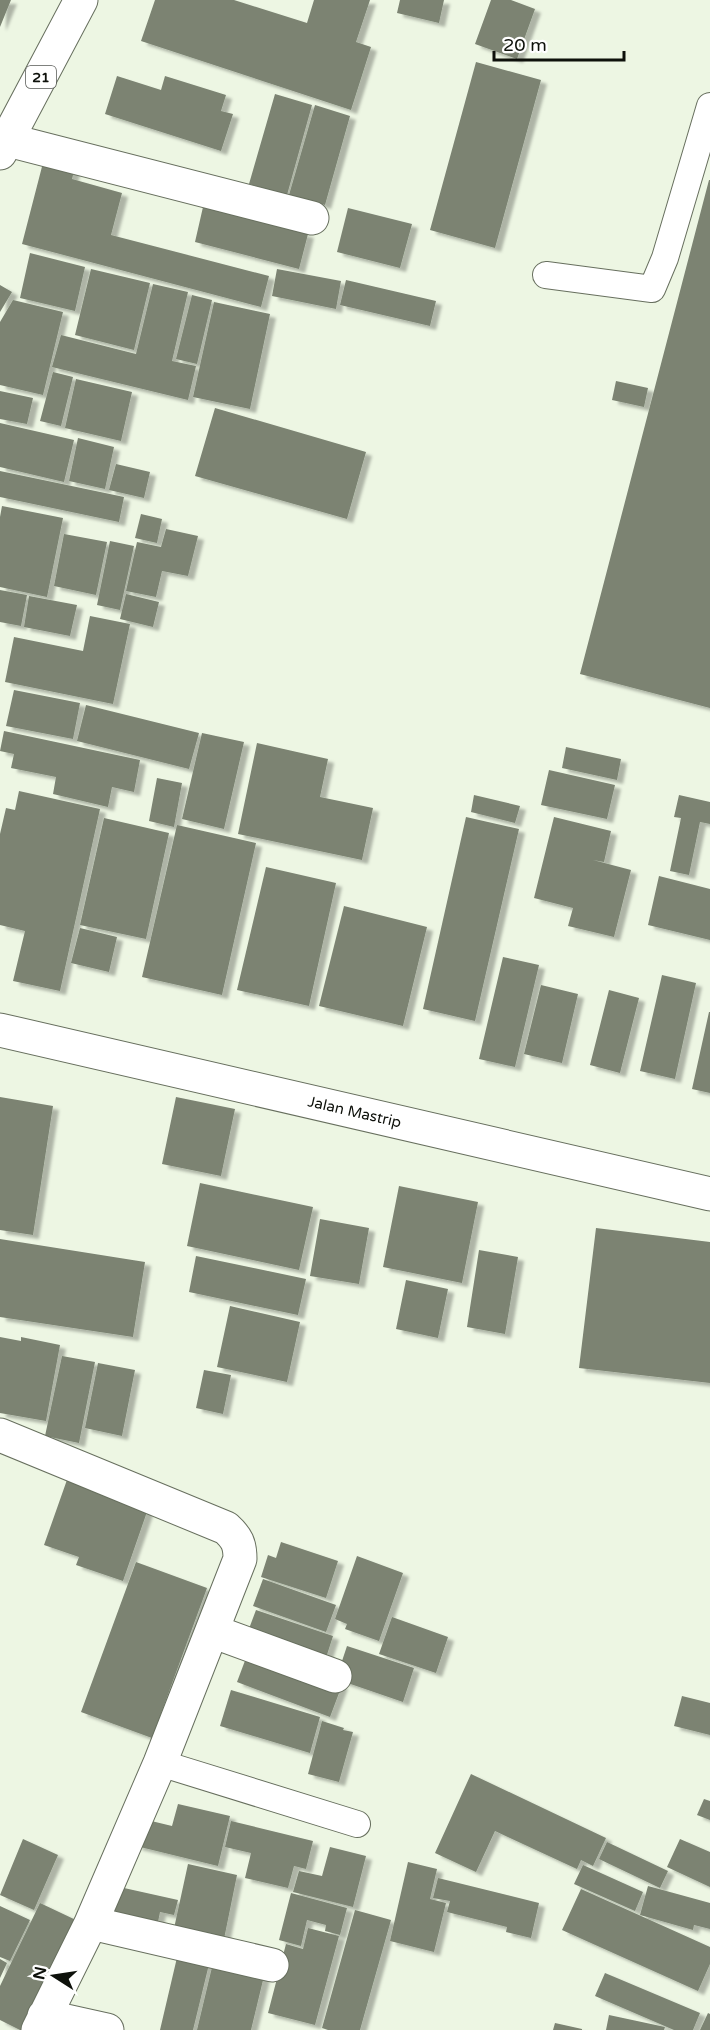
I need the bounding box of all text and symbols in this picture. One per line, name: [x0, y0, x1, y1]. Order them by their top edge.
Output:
scale bar: [494, 24, 624, 62]
text: 20 m: [503, 34, 547, 56]
road number: 21: [26, 66, 56, 88]
street label: Jalan Mastrip: [306, 1092, 403, 1131]
north arrow: [24, 1946, 84, 2006]
text: N: [29, 1965, 51, 1981]

